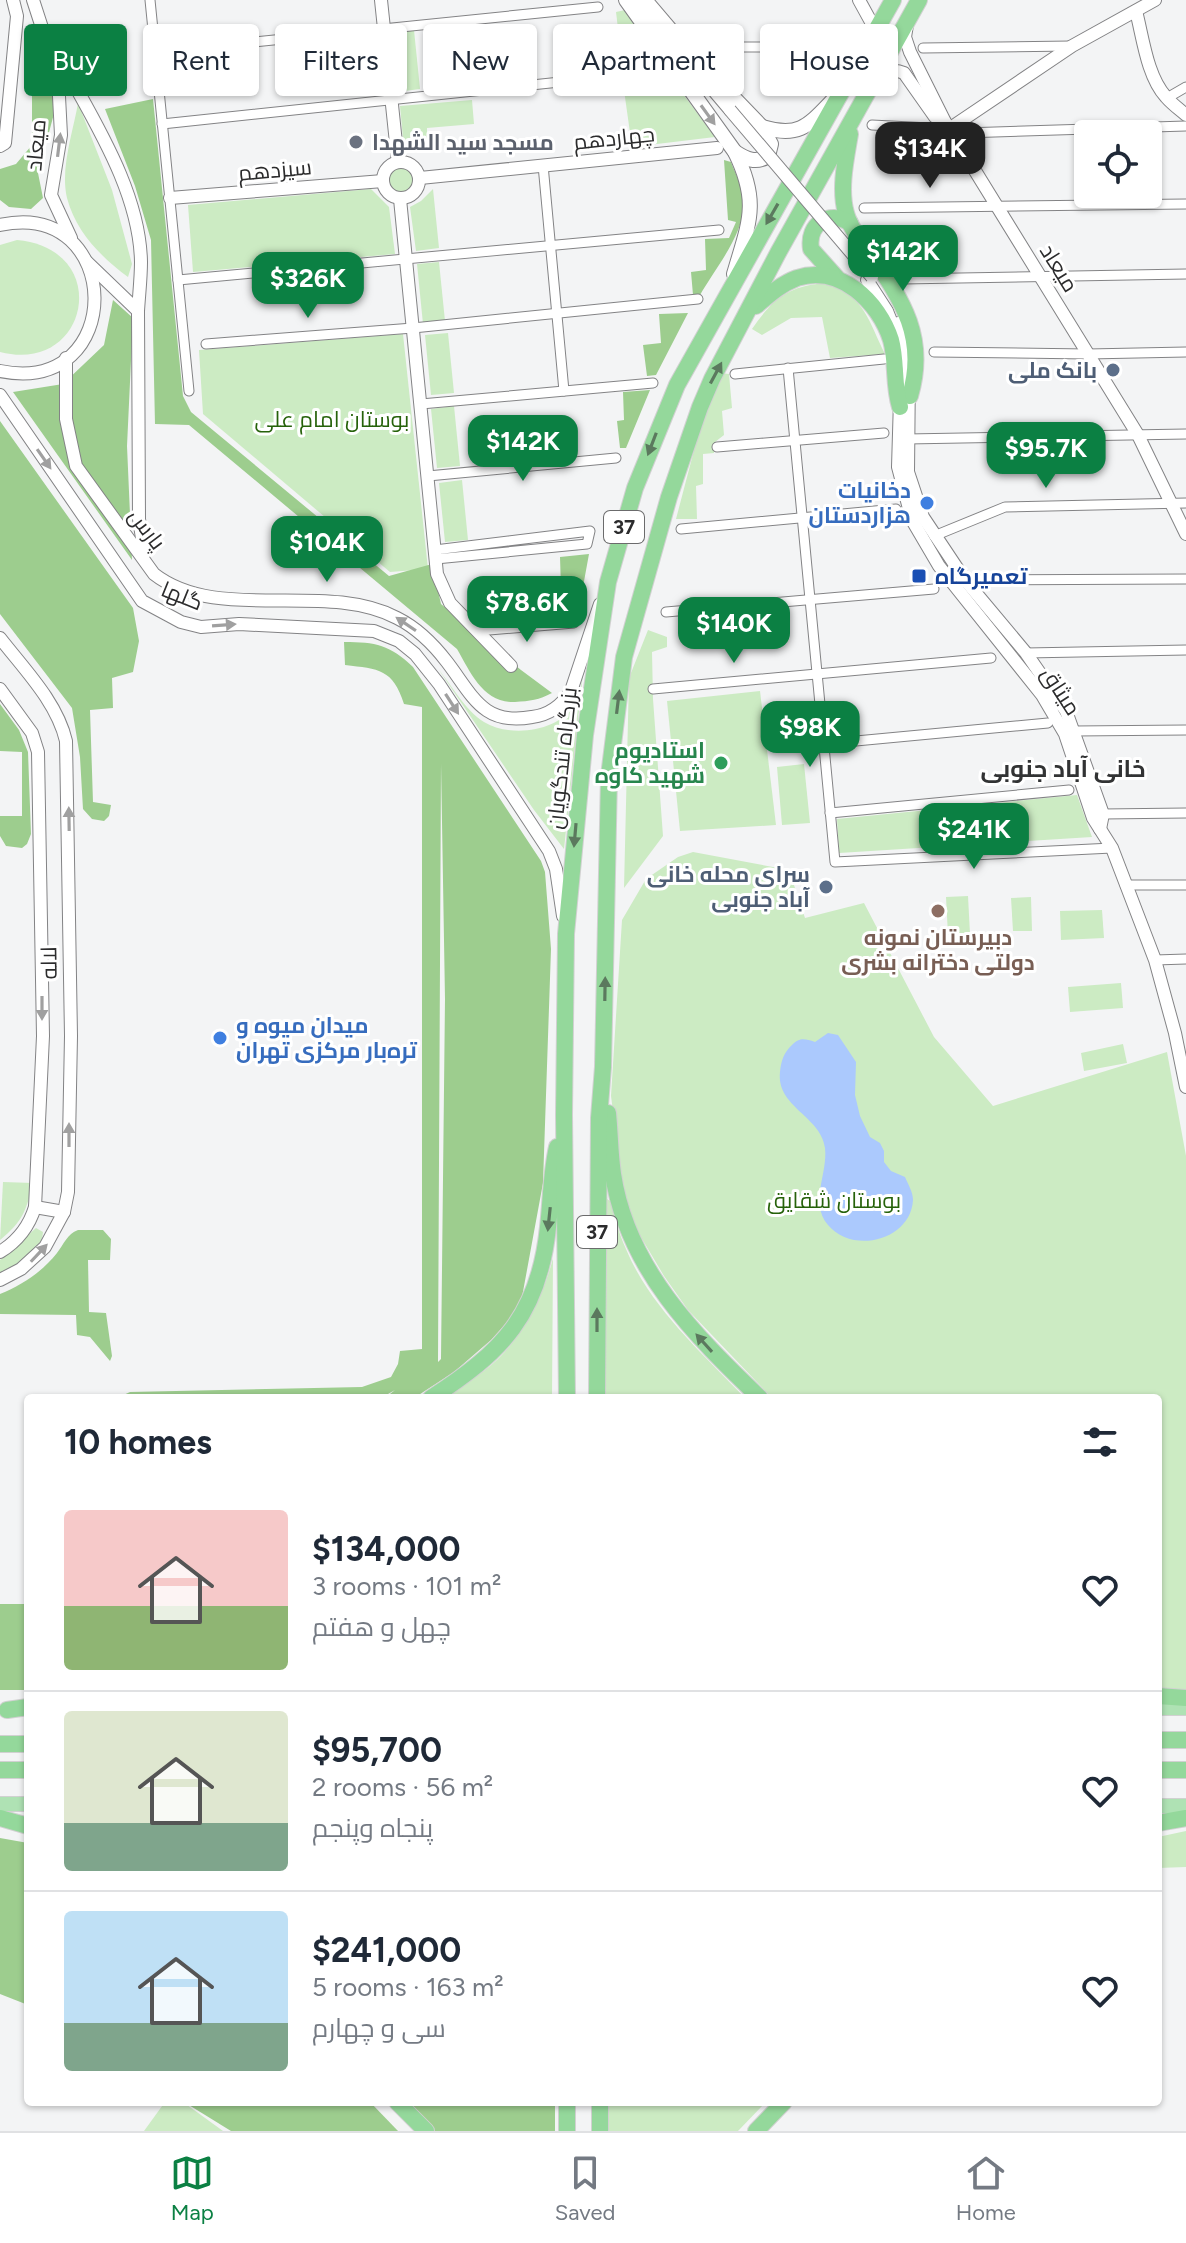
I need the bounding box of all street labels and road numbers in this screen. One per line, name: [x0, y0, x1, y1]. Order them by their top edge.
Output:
street label: میعاد: [20, 118, 52, 172]
street label: چهاردهم: [572, 120, 656, 158]
street label: سیزدهم: [237, 153, 313, 189]
street label: میعاد: [1034, 239, 1084, 297]
street label: پارس: [122, 503, 171, 556]
road number: 37: [604, 511, 644, 543]
street label: گلها: [157, 575, 207, 617]
street label: میثاق: [1035, 662, 1087, 720]
street label: بزرگراه تندگویان: [541, 686, 583, 830]
street label: لاله: [35, 946, 63, 980]
road number: 37: [577, 1216, 617, 1248]

